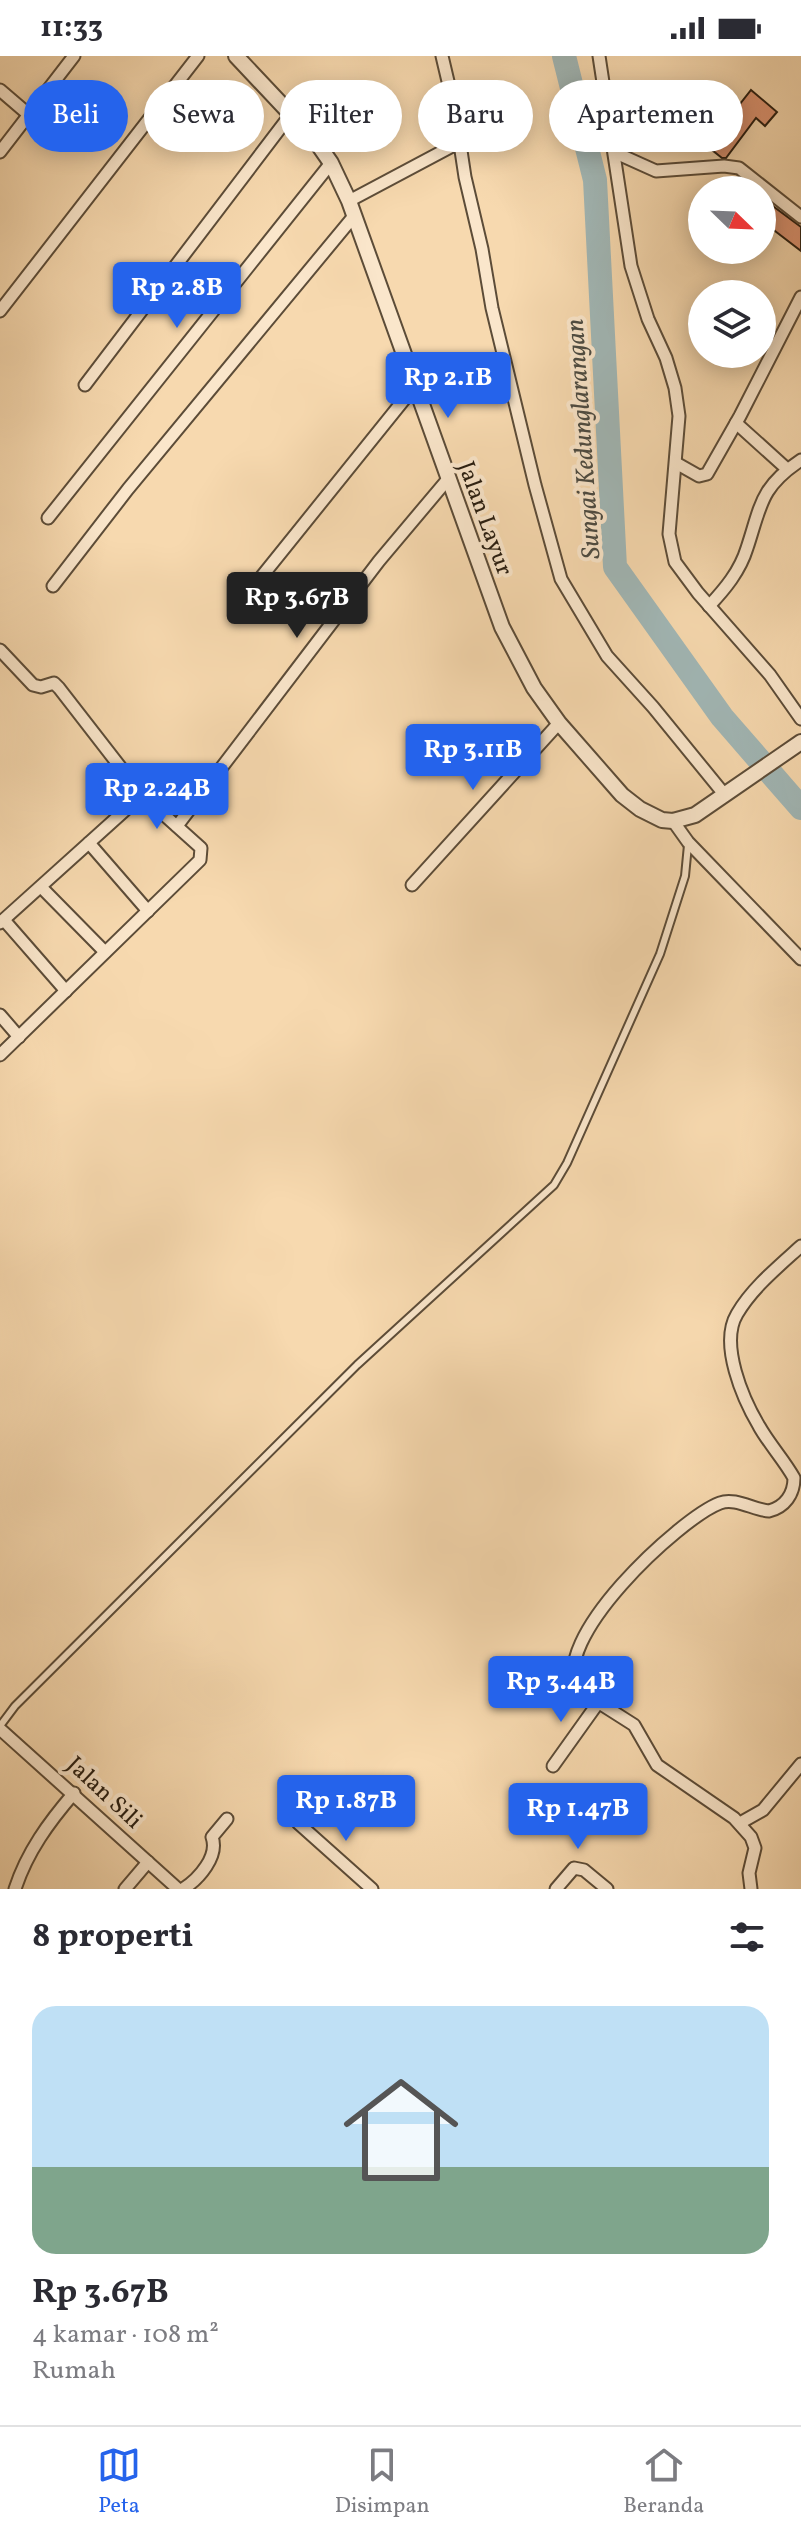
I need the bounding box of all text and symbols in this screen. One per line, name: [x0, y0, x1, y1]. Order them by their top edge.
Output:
text: 11:33: [40, 7, 103, 49]
chip: Beli: [24, 80, 128, 152]
chip: Sewa: [144, 80, 264, 152]
chip: Filter: [280, 80, 402, 152]
chip: Baru: [418, 80, 533, 152]
chip: Apartemen: [549, 80, 743, 152]
north arrow: [688, 176, 776, 264]
map controls: [688, 176, 776, 368]
pin: Rp 2.8B: [103, 262, 251, 330]
text: Rp 2.8B: [131, 270, 223, 306]
button: layers: [688, 280, 776, 368]
water label: Sungai Kedunglarangan: [558, 317, 610, 560]
pin: Rp 2.1B: [374, 352, 522, 420]
text: Rp 2.1B: [404, 360, 492, 396]
street label: Jalan Layur: [448, 457, 521, 581]
pin: Rp 3.67B: [214, 572, 380, 640]
text: Rp 3.67B: [245, 580, 349, 616]
pin: Rp 3.11B: [390, 724, 556, 792]
text: Rp 3.11B: [424, 732, 522, 768]
pin: Rp 2.24B: [74, 763, 240, 831]
text: Rp 2.24B: [103, 771, 211, 807]
pin: Rp 3.44B: [478, 1656, 644, 1724]
text: Rp 3.44B: [506, 1664, 616, 1700]
street label: Jalan Sili: [58, 1749, 149, 1838]
pin: Rp 1.87B: [263, 1775, 429, 1843]
text: Rp 1.87B: [295, 1783, 397, 1819]
pin: Rp 1.47B: [495, 1783, 661, 1851]
text: Rp 1.47B: [526, 1791, 630, 1827]
text: 8 properti: [32, 1914, 194, 1961]
icon: filters: [725, 1915, 769, 1959]
icon: home: [329, 2058, 473, 2202]
text: Rp 3.67B: [32, 2270, 169, 2317]
text: 4 kamar · 108 m²: [32, 2317, 219, 2353]
text: Rumah: [32, 2353, 116, 2389]
tab: Peta: [97, 2443, 141, 2522]
tab: Disimpan: [335, 2443, 430, 2522]
tab: Beranda: [623, 2443, 704, 2522]

